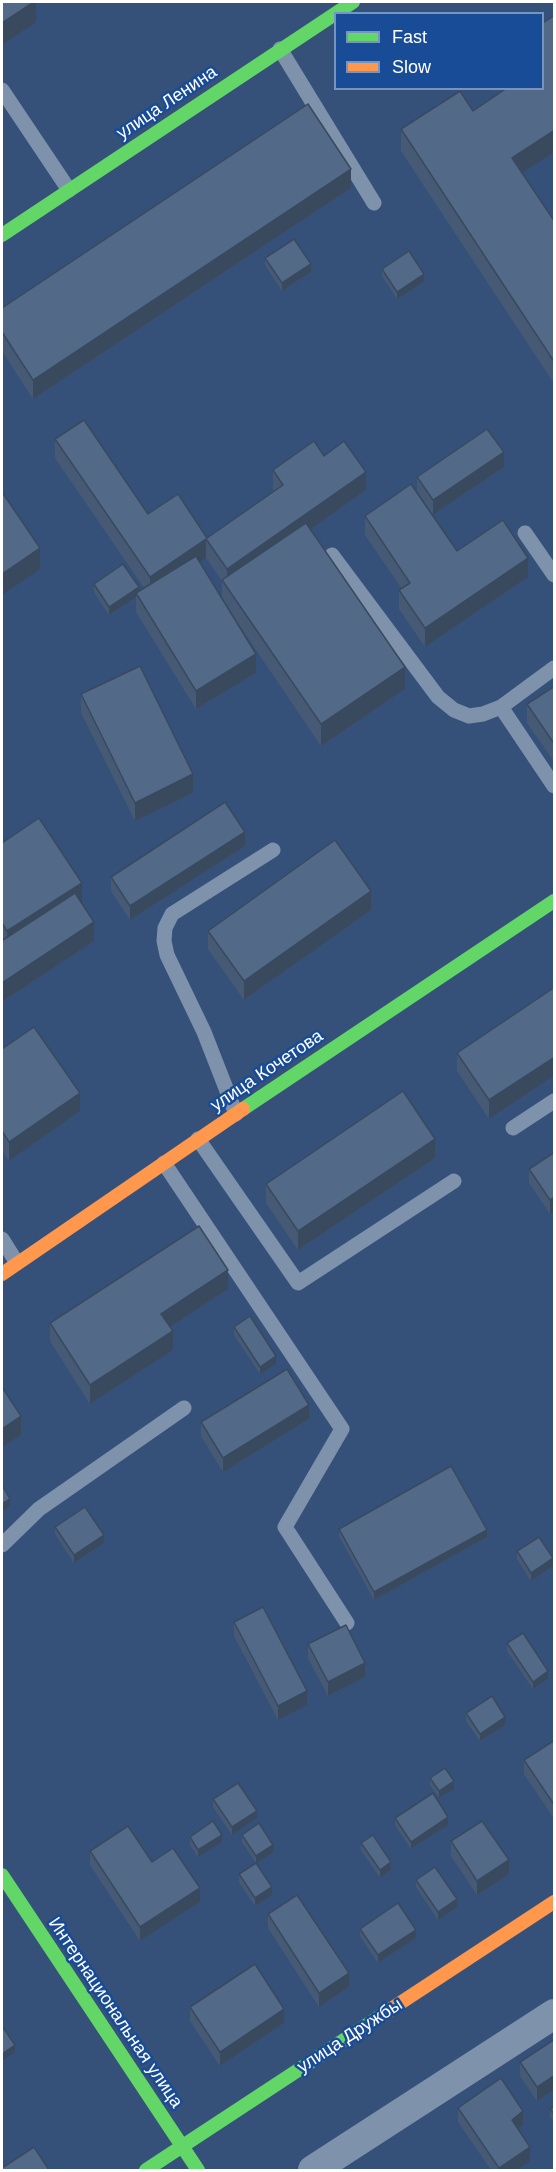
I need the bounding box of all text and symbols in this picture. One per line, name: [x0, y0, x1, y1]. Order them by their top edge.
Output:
legend: [334, 12, 544, 90]
text: Fast: [392, 27, 427, 47]
text: Slow: [392, 57, 431, 77]
street label: улица Ленина: [113, 62, 221, 144]
street label: улица Кочетова: [207, 1025, 327, 1117]
street label: Интернациональная улица: [43, 1914, 187, 2112]
street label: улица Дружбы: [293, 1994, 407, 2078]

